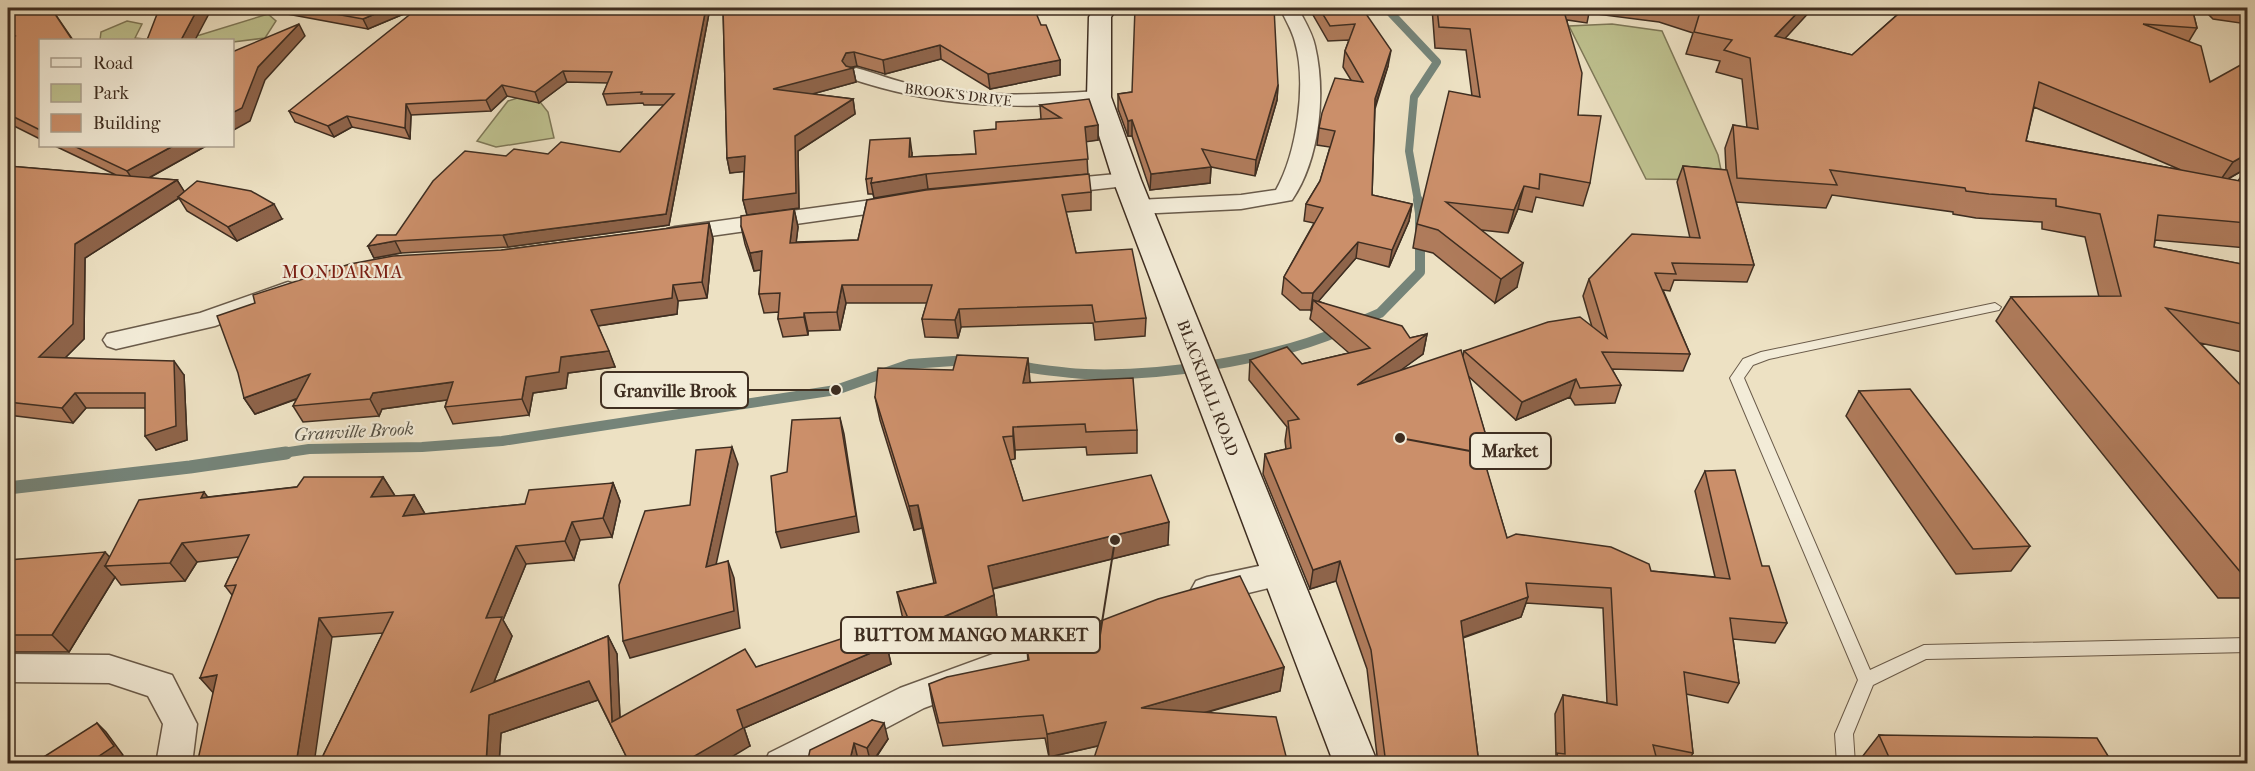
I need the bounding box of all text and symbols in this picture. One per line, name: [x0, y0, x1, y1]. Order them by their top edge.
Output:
legend: [39, 39, 234, 147]
text: Road: [93, 53, 133, 74]
street label: BROOK'S DRIVE: [903, 80, 1013, 110]
text: Park: [93, 83, 130, 104]
text: Building: [93, 113, 161, 134]
district label: MONDARMA: [282, 262, 404, 283]
street label: BLACKHALL ROAD: [1173, 317, 1243, 459]
callout: Granville Brook: [601, 372, 748, 408]
text: Granville Brook: [614, 381, 737, 402]
water label: Granville Brook: [293, 418, 415, 446]
callout: Market: [1470, 433, 1551, 469]
text: Market: [1481, 441, 1539, 462]
callout: BUTTOM MANGO MARKET: [841, 617, 1100, 653]
text: BUTTOM MANGO MARKET: [854, 625, 1089, 646]

